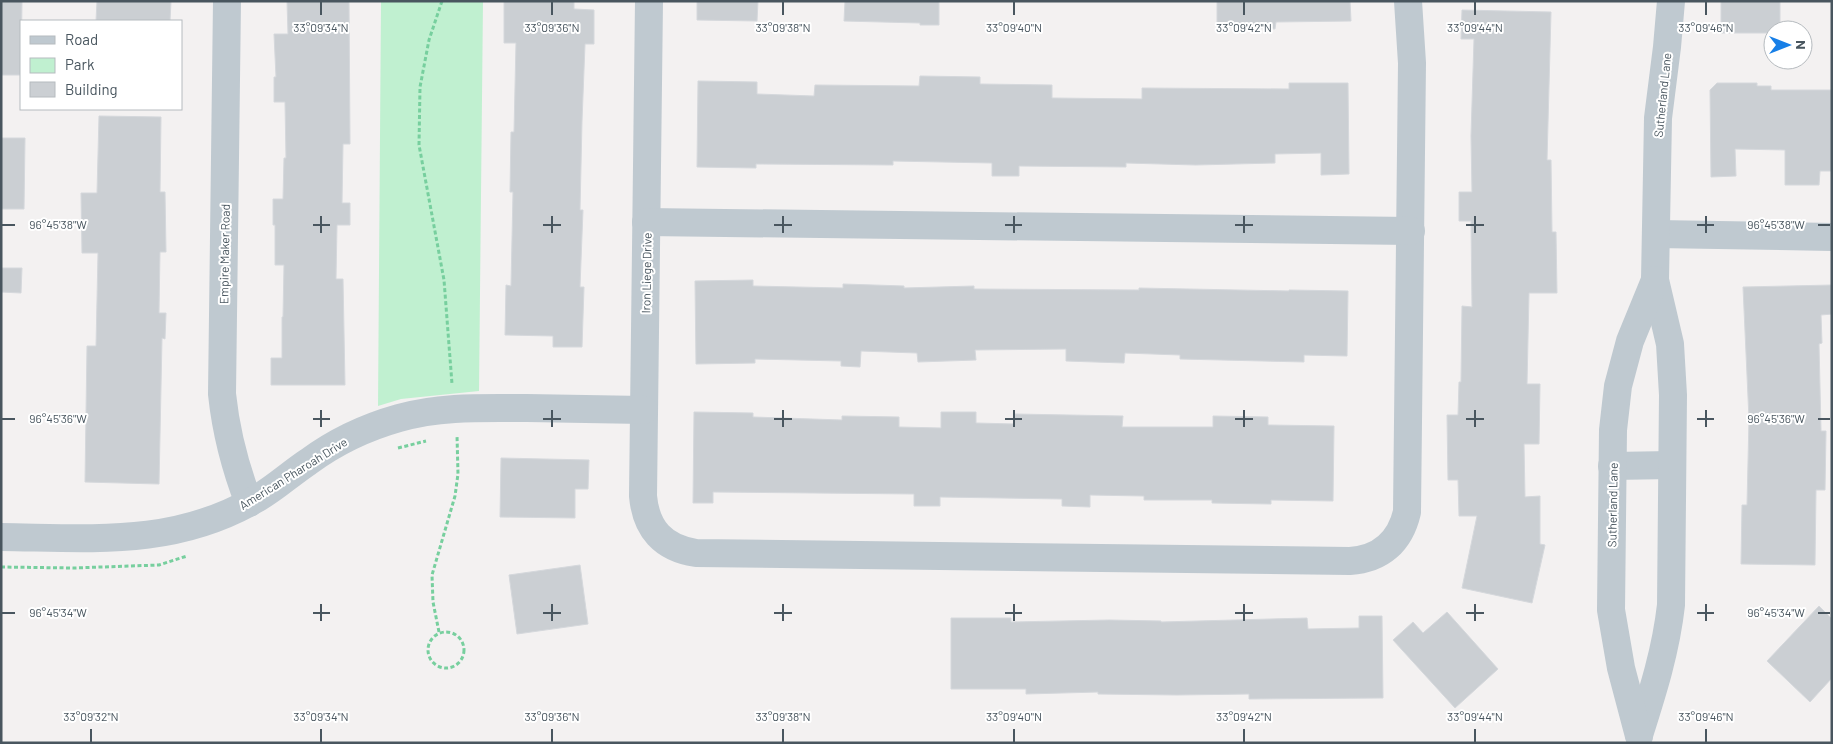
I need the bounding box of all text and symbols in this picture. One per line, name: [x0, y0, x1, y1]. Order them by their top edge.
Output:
legend: [20, 20, 182, 110]
text: 33°09'34"N: [293, 20, 349, 34]
text: 33°09'36"N: [524, 20, 580, 34]
text: 33°09'38"N: [755, 20, 811, 34]
text: 33°09'40"N: [986, 20, 1042, 34]
text: 33°09'42"N: [1216, 20, 1272, 34]
text: 33°09'44"N: [1447, 20, 1503, 34]
text: 33°09'46"N: [1678, 20, 1734, 34]
north arrow: [1763, 20, 1813, 70]
text: Road: [65, 30, 98, 48]
text: N: [1793, 40, 1810, 50]
street label: Sutherland Lane: [1651, 52, 1673, 138]
text: Park: [65, 55, 95, 73]
text: Building: [65, 80, 118, 98]
street label: Empire Maker Road: [216, 204, 232, 304]
text: 96°45'38"W: [29, 217, 87, 231]
text: 96°45'38"W: [1747, 217, 1805, 231]
street label: Iron Liege Drive: [638, 232, 654, 314]
text: 96°45'36"W: [29, 411, 87, 425]
text: 96°45'36"W: [1747, 411, 1805, 425]
street label: American Pharoah Drive: [237, 434, 349, 512]
street label: Sutherland Lane: [1604, 462, 1620, 548]
text: 96°45'34"W: [29, 605, 87, 619]
text: 96°45'34"W: [1747, 605, 1805, 619]
text: 33°09'32"N: [63, 709, 119, 723]
text: 33°09'34"N: [293, 709, 349, 723]
text: 33°09'36"N: [524, 709, 580, 723]
text: 33°09'38"N: [755, 709, 811, 723]
text: 33°09'40"N: [986, 709, 1042, 723]
text: 33°09'42"N: [1216, 709, 1272, 723]
text: 33°09'44"N: [1447, 709, 1503, 723]
text: 33°09'46"N: [1678, 709, 1734, 723]

